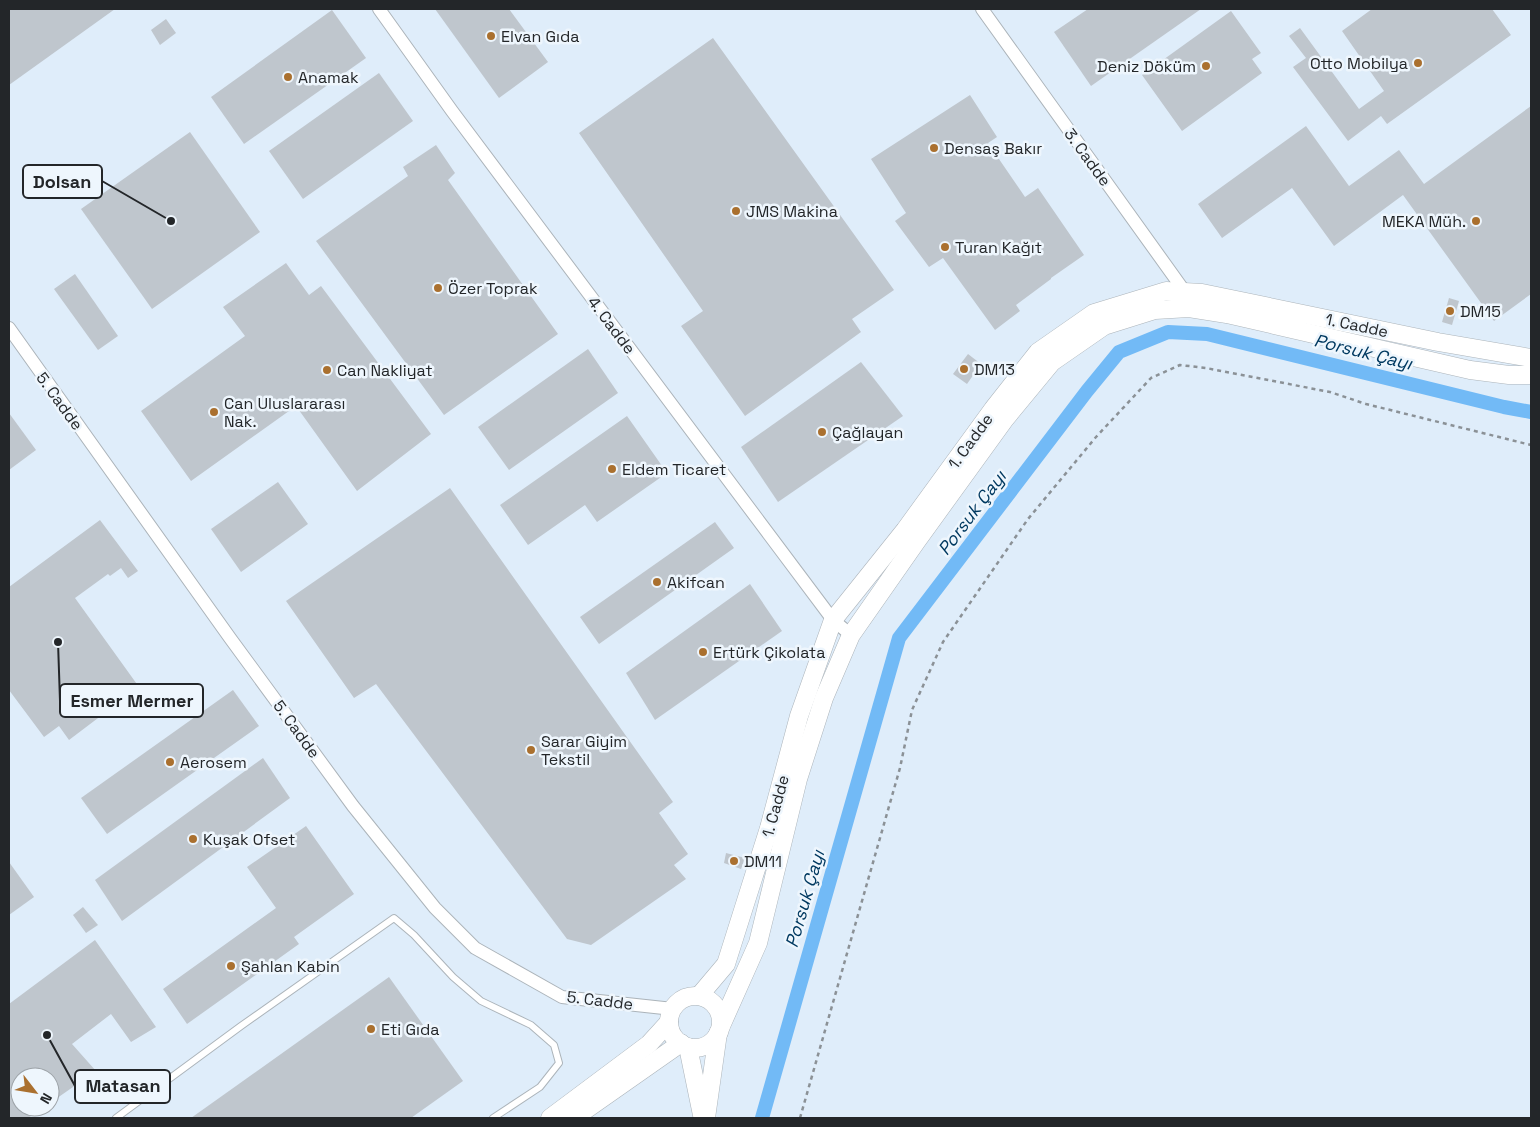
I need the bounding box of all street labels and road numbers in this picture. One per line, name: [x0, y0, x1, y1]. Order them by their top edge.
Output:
street label: 3. Cadde: [1060, 124, 1116, 190]
street label: 4. Cadde: [583, 292, 640, 358]
street label: 1. Cadde: [1324, 309, 1390, 342]
street label: 5. Cadde: [32, 368, 88, 434]
street label: 1. Cadde: [943, 409, 998, 473]
street label: 5. Cadde: [269, 696, 325, 762]
street label: 1. Cadde: [757, 773, 794, 840]
street label: 5. Cadde: [566, 986, 634, 1015]

